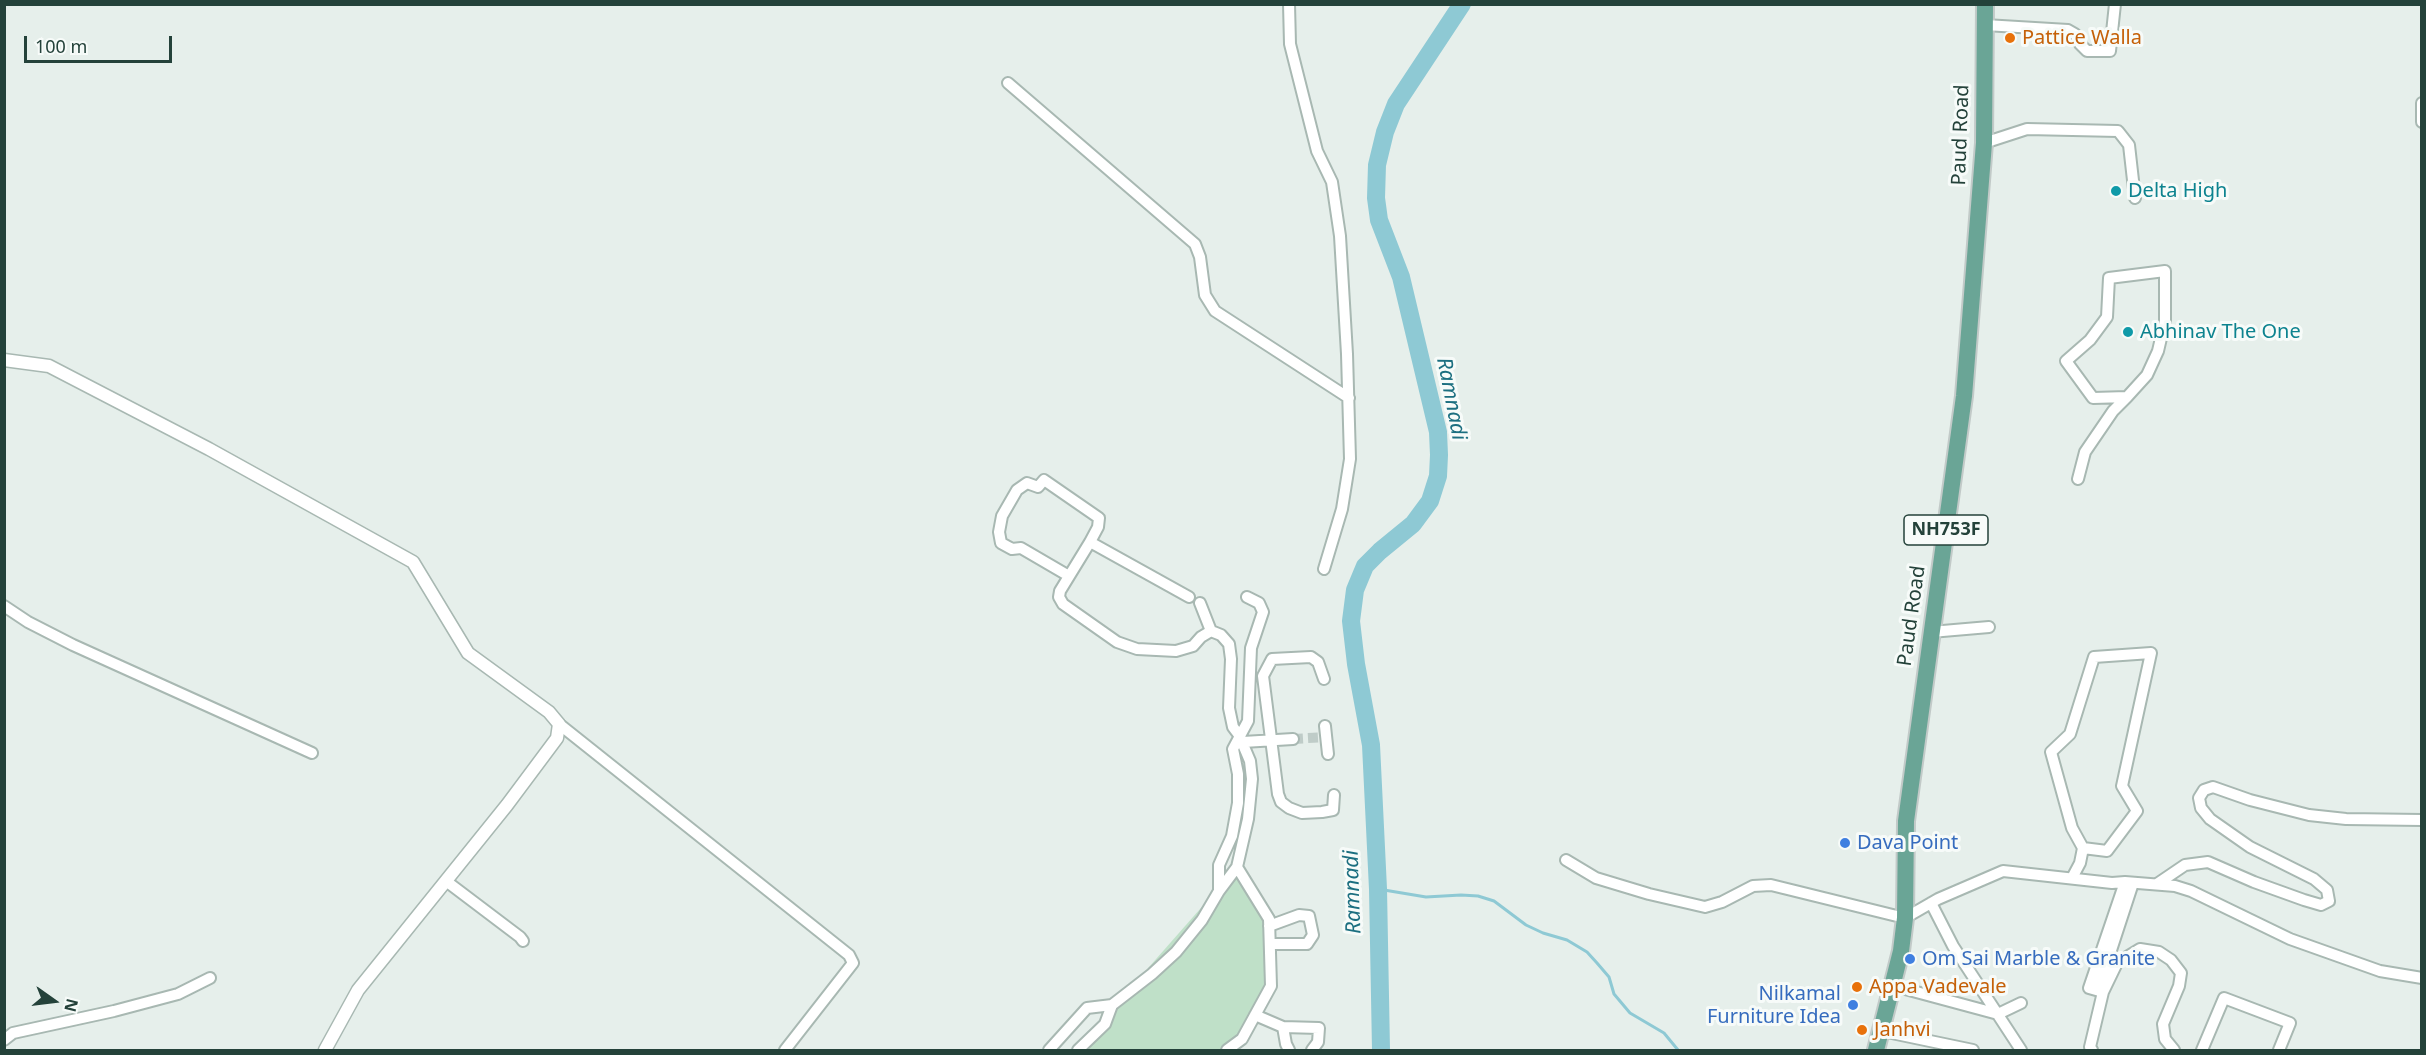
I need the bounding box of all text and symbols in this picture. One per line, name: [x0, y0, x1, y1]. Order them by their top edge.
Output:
scale bar: [27, 24, 176, 62]
place label: Pattice Walla: [2022, 26, 2142, 50]
marker: Pattice Walla: [2003, 31, 2017, 45]
text: 100 m: [35, 34, 87, 58]
street label: Paud Road: [1947, 84, 1975, 186]
place label: Delta High: [2128, 179, 2227, 203]
marker: Delta High: [2109, 184, 2123, 198]
place label: Abhinav The One: [2140, 320, 2301, 344]
marker: Abhinav The One: [2121, 325, 2135, 339]
water label: Ramnadi: [1431, 355, 1471, 443]
road number: NH753F: [1904, 515, 1988, 545]
street label: Paud Road: [1893, 564, 1931, 668]
place label: Dava Point: [1857, 831, 1958, 855]
marker: Dava Point: [1838, 836, 1852, 850]
water label: Ramnadi: [1339, 850, 1367, 934]
place label: Om Sai Marble & Granite: [1922, 947, 2155, 971]
marker: Om Sai Marble & Granite: [1903, 952, 1917, 966]
north arrow: [24, 971, 84, 1031]
place label: Appa Vadevale: [1869, 975, 2007, 999]
marker: Appa Vadevale: [1850, 980, 1864, 994]
place label: Nilkamal Furniture Idea: [1707, 982, 1841, 1029]
text: N: [59, 996, 84, 1014]
marker: Nilkamal Furniture Idea: [1846, 998, 1860, 1012]
place label: Janhvi: [1874, 1018, 1931, 1042]
marker: Janhvi: [1855, 1023, 1869, 1037]

